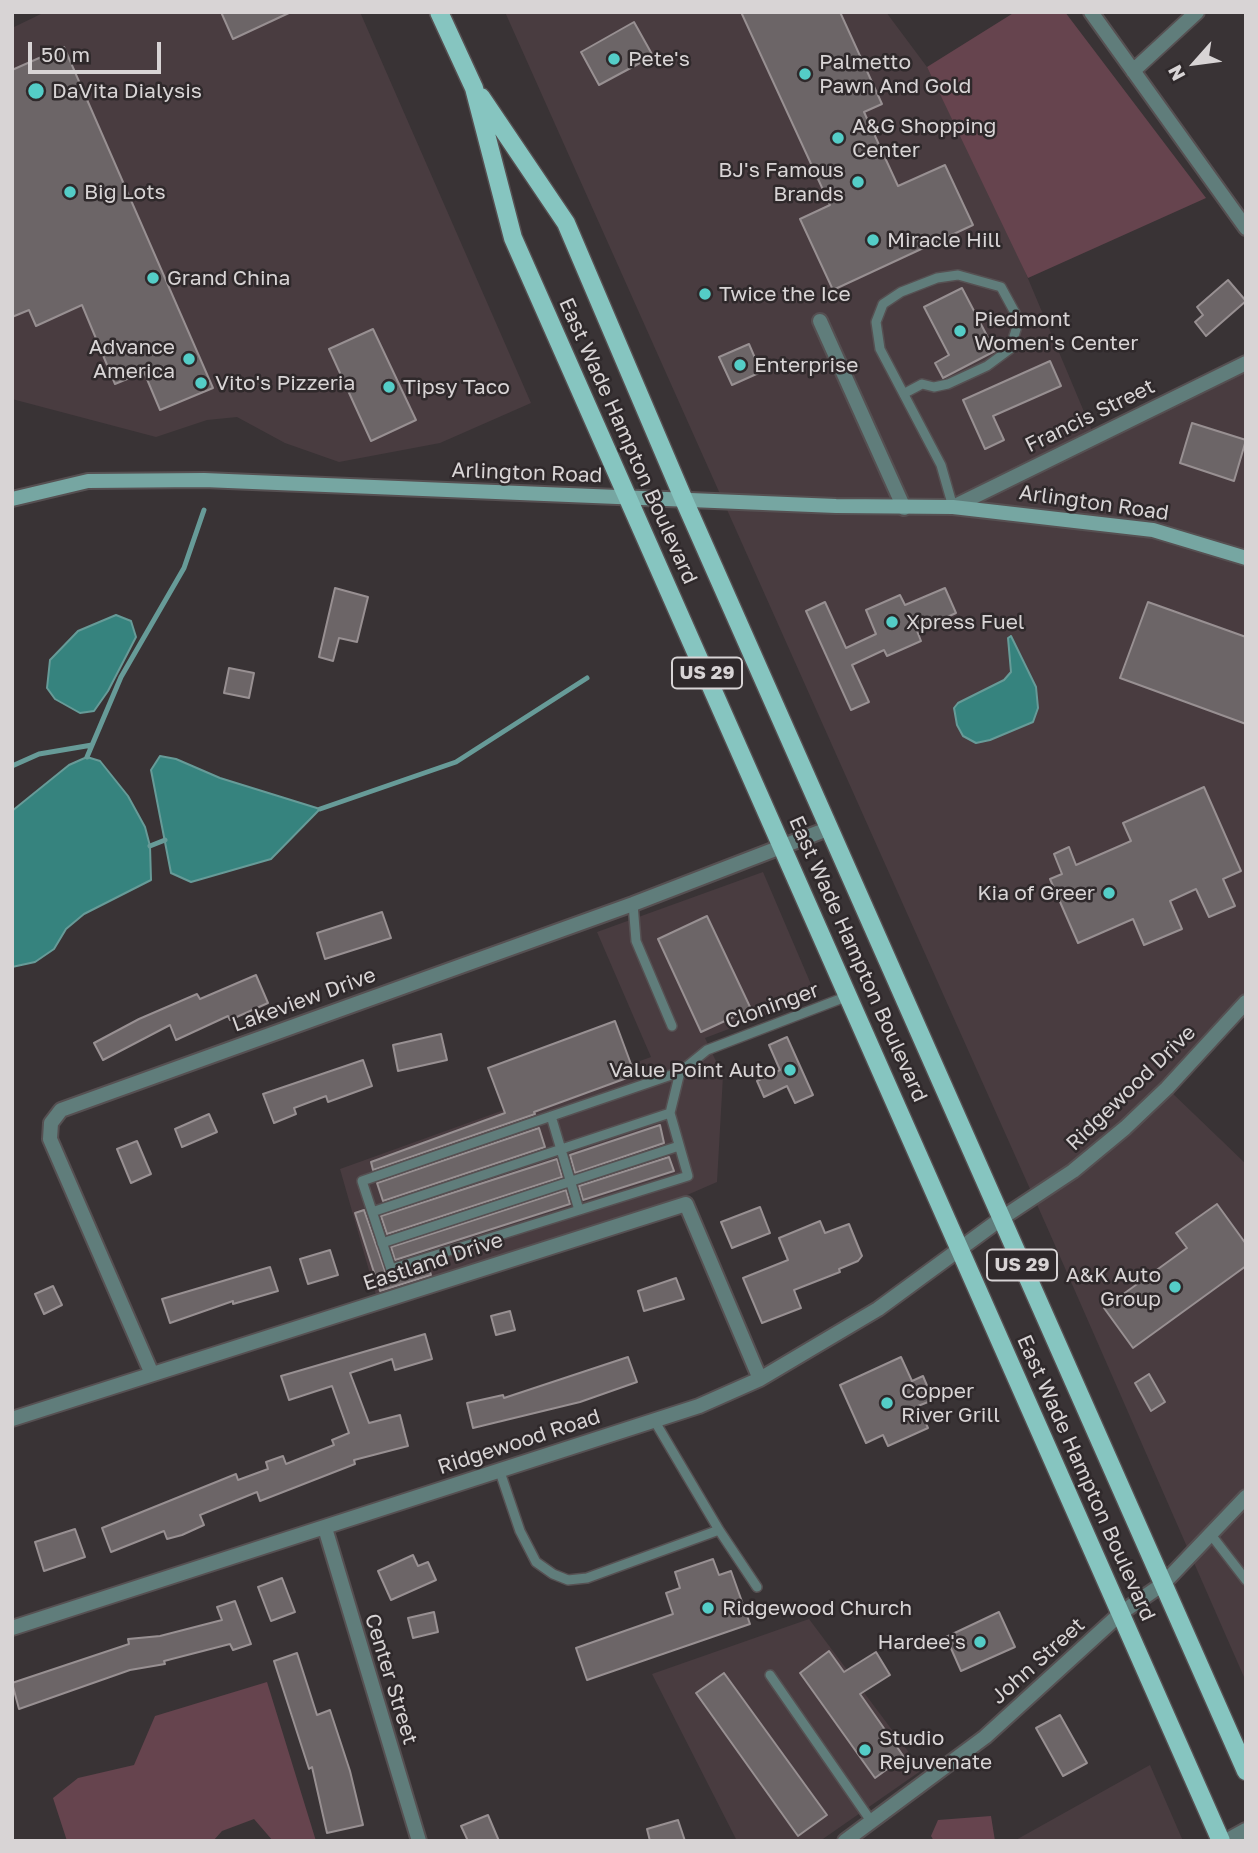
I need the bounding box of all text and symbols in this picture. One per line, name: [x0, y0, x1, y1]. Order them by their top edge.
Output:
scale bar: [32, 28, 164, 72]
north arrow: [1160, 28, 1230, 98]
text: 50 m: [41, 41, 90, 67]
place label: Pete's: [628, 46, 690, 72]
place label: Palmetto Pawn And Gold: [819, 49, 971, 99]
marker: Pete's: [606, 51, 622, 67]
text: N: [1162, 61, 1190, 85]
marker: Palmetto Pawn And Gold: [797, 66, 813, 82]
place label: DaVita Dialysis: [52, 78, 202, 104]
marker: DaVita Dialysis: [26, 81, 46, 101]
place label: A&G Shopping Center: [852, 113, 996, 163]
marker: A&G Shopping Center: [830, 130, 846, 146]
place label: BJ's Famous Brands: [718, 157, 844, 207]
marker: BJ's Famous Brands: [850, 174, 866, 190]
place label: Big Lots: [84, 179, 166, 205]
marker: Big Lots: [62, 184, 78, 200]
place label: Miracle Hill: [887, 227, 1001, 253]
marker: Miracle Hill: [865, 232, 881, 248]
place label: Grand China: [167, 265, 290, 291]
marker: Grand China: [145, 270, 161, 286]
place label: Twice the Ice: [719, 281, 851, 307]
marker: Twice the Ice: [697, 286, 713, 302]
street label: East Wade Hampton Boulevard: [553, 294, 703, 588]
place label: Piedmont Women's Center: [974, 306, 1138, 356]
marker: Piedmont Women's Center: [952, 323, 968, 339]
place label: Advance America: [89, 334, 175, 384]
marker: Advance America: [181, 351, 197, 367]
place label: Enterprise: [754, 352, 858, 378]
marker: Enterprise: [732, 357, 748, 373]
place label: Vito's Pizzeria: [215, 370, 355, 396]
place label: Tipsy Taco: [403, 374, 510, 400]
street label: Francis Street: [1021, 374, 1159, 458]
marker: Vito's Pizzeria: [193, 375, 209, 391]
marker: Tipsy Taco: [381, 379, 397, 395]
street label: Arlington Road: [451, 458, 603, 488]
street label: Arlington Road: [1017, 480, 1171, 526]
place label: Xpress Fuel: [906, 609, 1025, 635]
marker: Xpress Fuel: [884, 614, 900, 630]
road number: US 29: [672, 658, 742, 688]
street label: East Wade Hampton Boulevard: [783, 812, 933, 1106]
place label: Kia of Greer: [977, 880, 1095, 906]
marker: Kia of Greer: [1101, 885, 1117, 901]
street label: Lakeview Drive: [229, 962, 379, 1038]
street label: Cloninger: [722, 977, 822, 1035]
street label: Ridgewood Drive: [1061, 1020, 1201, 1156]
place label: Value Point Auto: [609, 1057, 776, 1083]
marker: Value Point Auto: [782, 1062, 798, 1078]
street label: Eastland Drive: [360, 1228, 506, 1296]
road number: US 29: [987, 1250, 1057, 1280]
place label: A&K Auto Group: [1066, 1262, 1161, 1312]
marker: A&K Auto Group: [1167, 1279, 1183, 1295]
street label: East Wade Hampton Boulevard: [1011, 1331, 1161, 1625]
place label: Copper River Grill: [901, 1378, 1000, 1428]
marker: Copper River Grill: [879, 1395, 895, 1411]
street label: Ridgewood Road: [435, 1404, 603, 1480]
place label: Ridgewood Church: [722, 1595, 912, 1621]
marker: Ridgewood Church: [700, 1600, 716, 1616]
street label: Center Street: [359, 1611, 423, 1747]
street label: John Street: [986, 1612, 1090, 1710]
place label: Hardee's: [877, 1629, 966, 1655]
marker: Hardee's: [972, 1634, 988, 1650]
place label: Studio Rejuvenate: [879, 1725, 992, 1775]
marker: Studio Rejuvenate: [857, 1742, 873, 1758]

